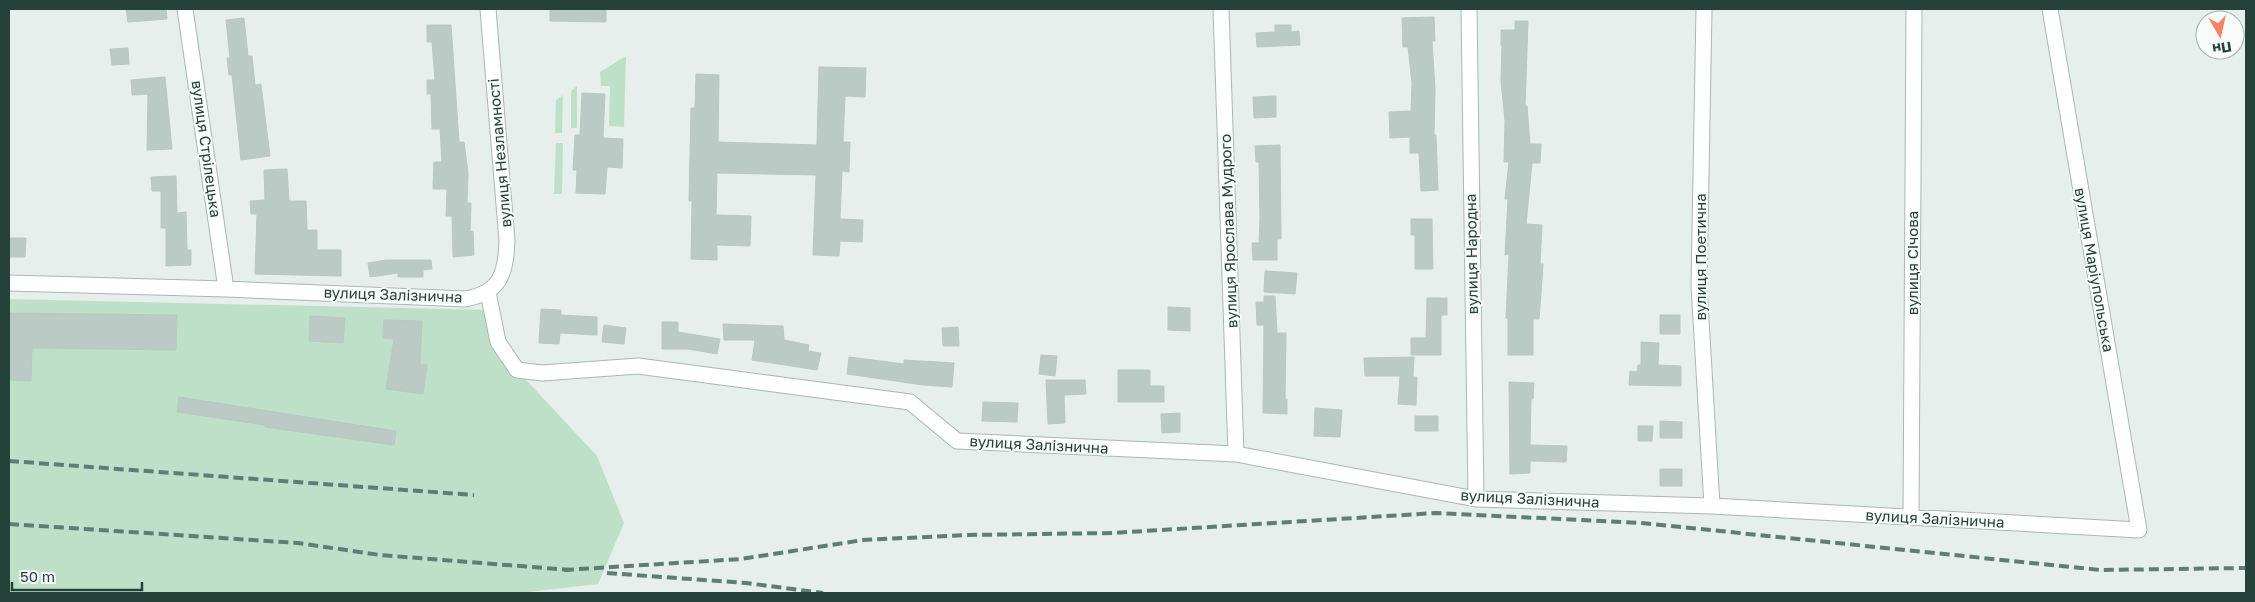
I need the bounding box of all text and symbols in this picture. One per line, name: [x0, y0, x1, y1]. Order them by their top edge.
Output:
north arrow: [2195, 10, 2245, 60]
text: Пн: [2211, 38, 2233, 58]
street label: вулиця Незламності: [484, 78, 514, 228]
street label: вулиця Стрілецька: [188, 79, 226, 219]
street label: вулиця Ярослава Мудрого: [1216, 134, 1240, 329]
street label: вулиця Маріупольська: [2072, 186, 2118, 353]
street label: вулиця Поетична: [1691, 193, 1709, 321]
street label: вулиця Народна: [1461, 194, 1481, 314]
street label: вулиця Січова: [1903, 211, 1921, 315]
street label: вулиця Залізнична: [323, 283, 463, 305]
street label: вулиця Залізнична: [969, 431, 1109, 457]
street label: вулиця Залізнична: [1460, 485, 1600, 511]
street label: вулиця Залізнична: [1865, 505, 2005, 531]
scale bar: [12, 560, 142, 592]
text: 50 m: [20, 567, 55, 585]

